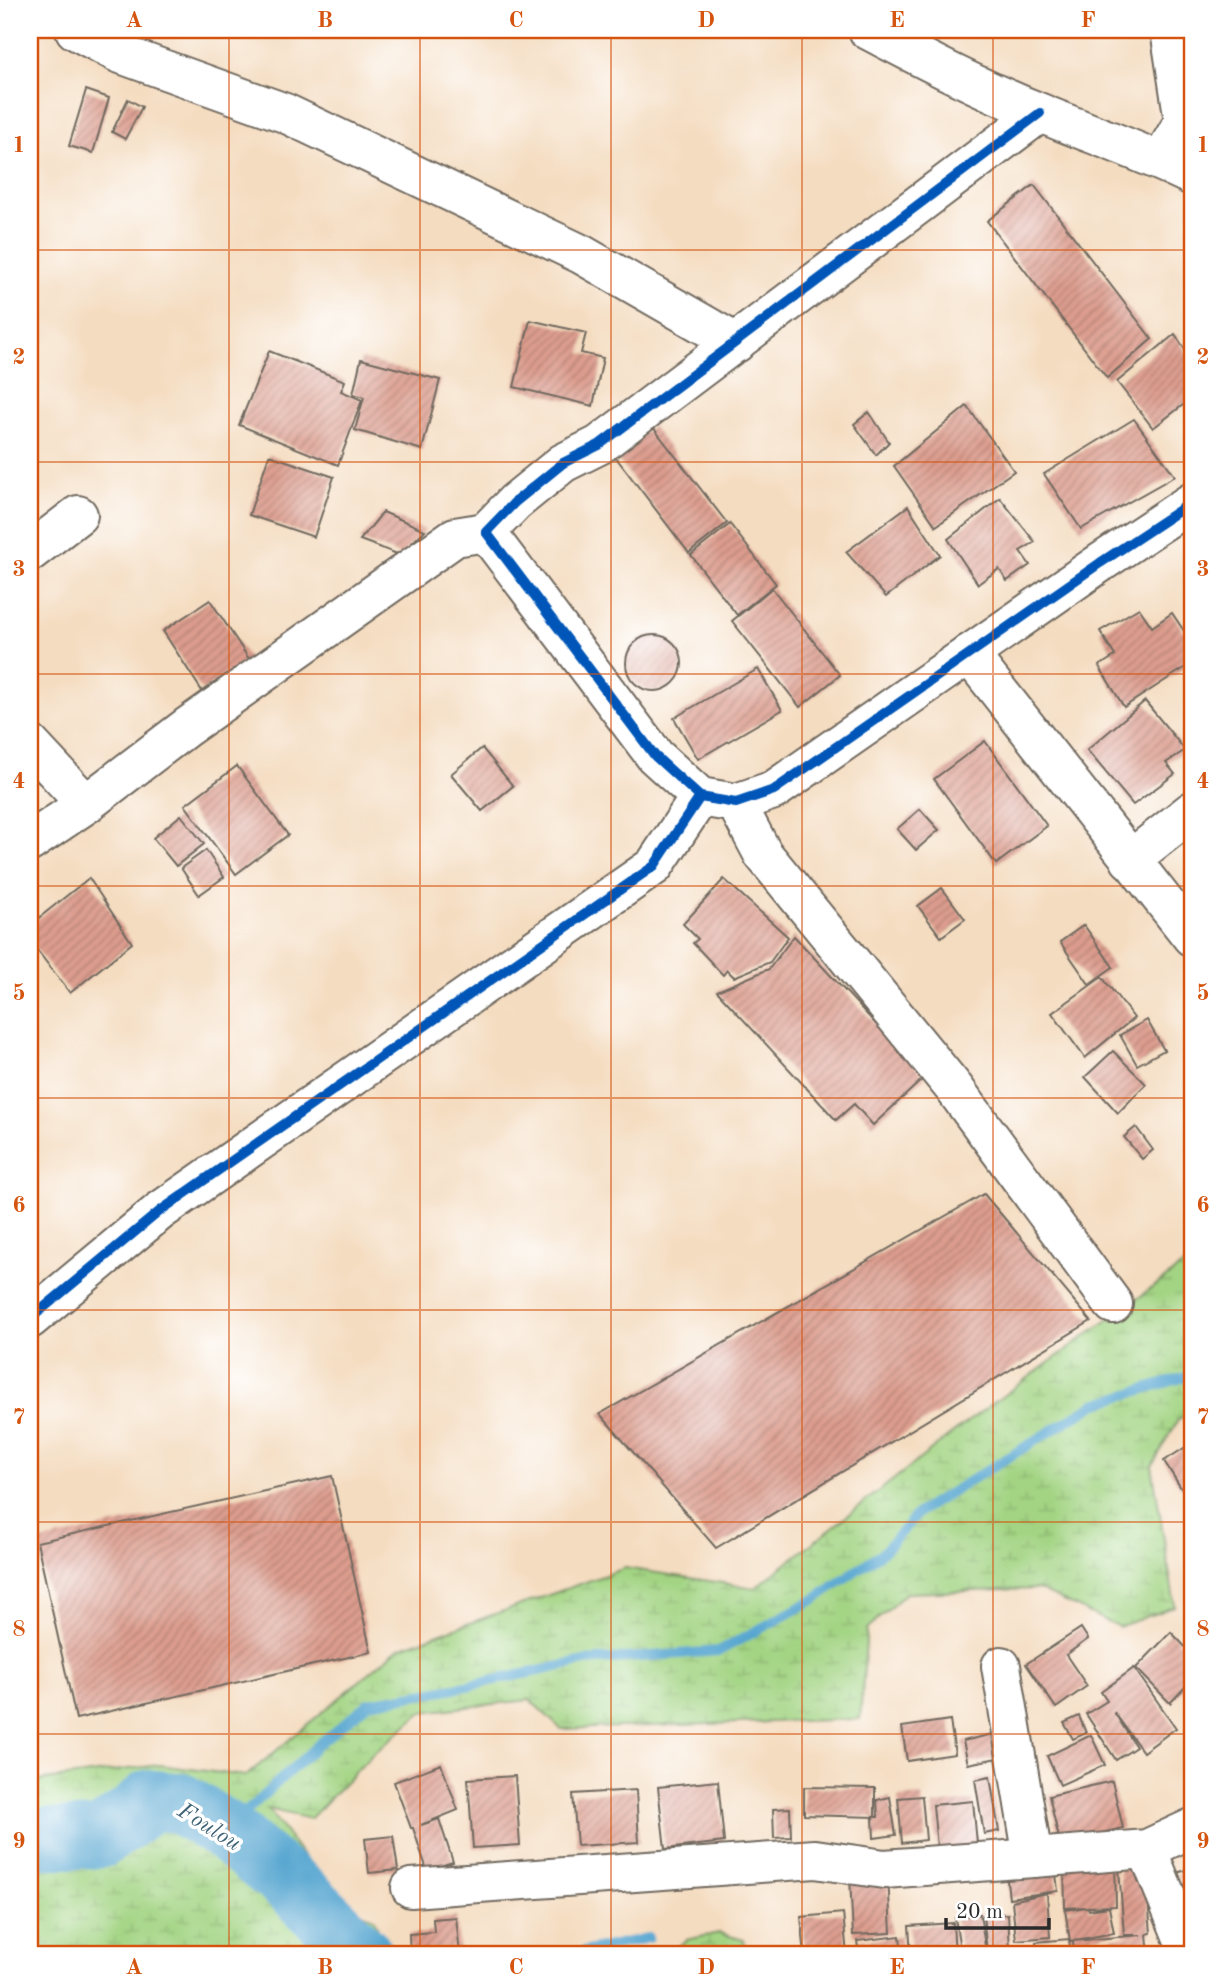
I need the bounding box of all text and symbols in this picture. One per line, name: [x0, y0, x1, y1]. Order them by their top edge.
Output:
text: A: [125, 9, 143, 32]
text: B: [317, 9, 333, 32]
text: C: [508, 9, 524, 32]
text: D: [697, 9, 715, 32]
text: E: [889, 9, 905, 32]
text: F: [1080, 9, 1096, 32]
text: 1: [12, 134, 26, 157]
text: 1: [1196, 134, 1210, 157]
text: 2: [12, 346, 26, 369]
text: 2: [1196, 346, 1210, 369]
text: 3: [12, 558, 26, 581]
text: 3: [1196, 558, 1210, 581]
text: 4: [12, 770, 26, 793]
text: 4: [1196, 770, 1210, 793]
text: 5: [12, 982, 26, 1005]
text: 5: [1196, 982, 1210, 1005]
text: 6: [12, 1194, 26, 1217]
text: 6: [1196, 1194, 1210, 1217]
text: 7: [12, 1406, 26, 1429]
text: 7: [1196, 1406, 1210, 1429]
text: 8: [12, 1618, 26, 1641]
text: 8: [1196, 1618, 1210, 1641]
water label: Foulou: [173, 1798, 245, 1856]
text: 9: [12, 1830, 26, 1853]
text: 9: [1196, 1830, 1210, 1853]
scale bar: [946, 1887, 1049, 1931]
text: 20 m: [956, 1902, 1003, 1923]
text: A: [125, 1956, 143, 1979]
text: B: [317, 1956, 333, 1979]
text: C: [508, 1956, 524, 1979]
text: D: [697, 1956, 715, 1979]
text: E: [889, 1956, 905, 1979]
text: F: [1080, 1956, 1096, 1979]

